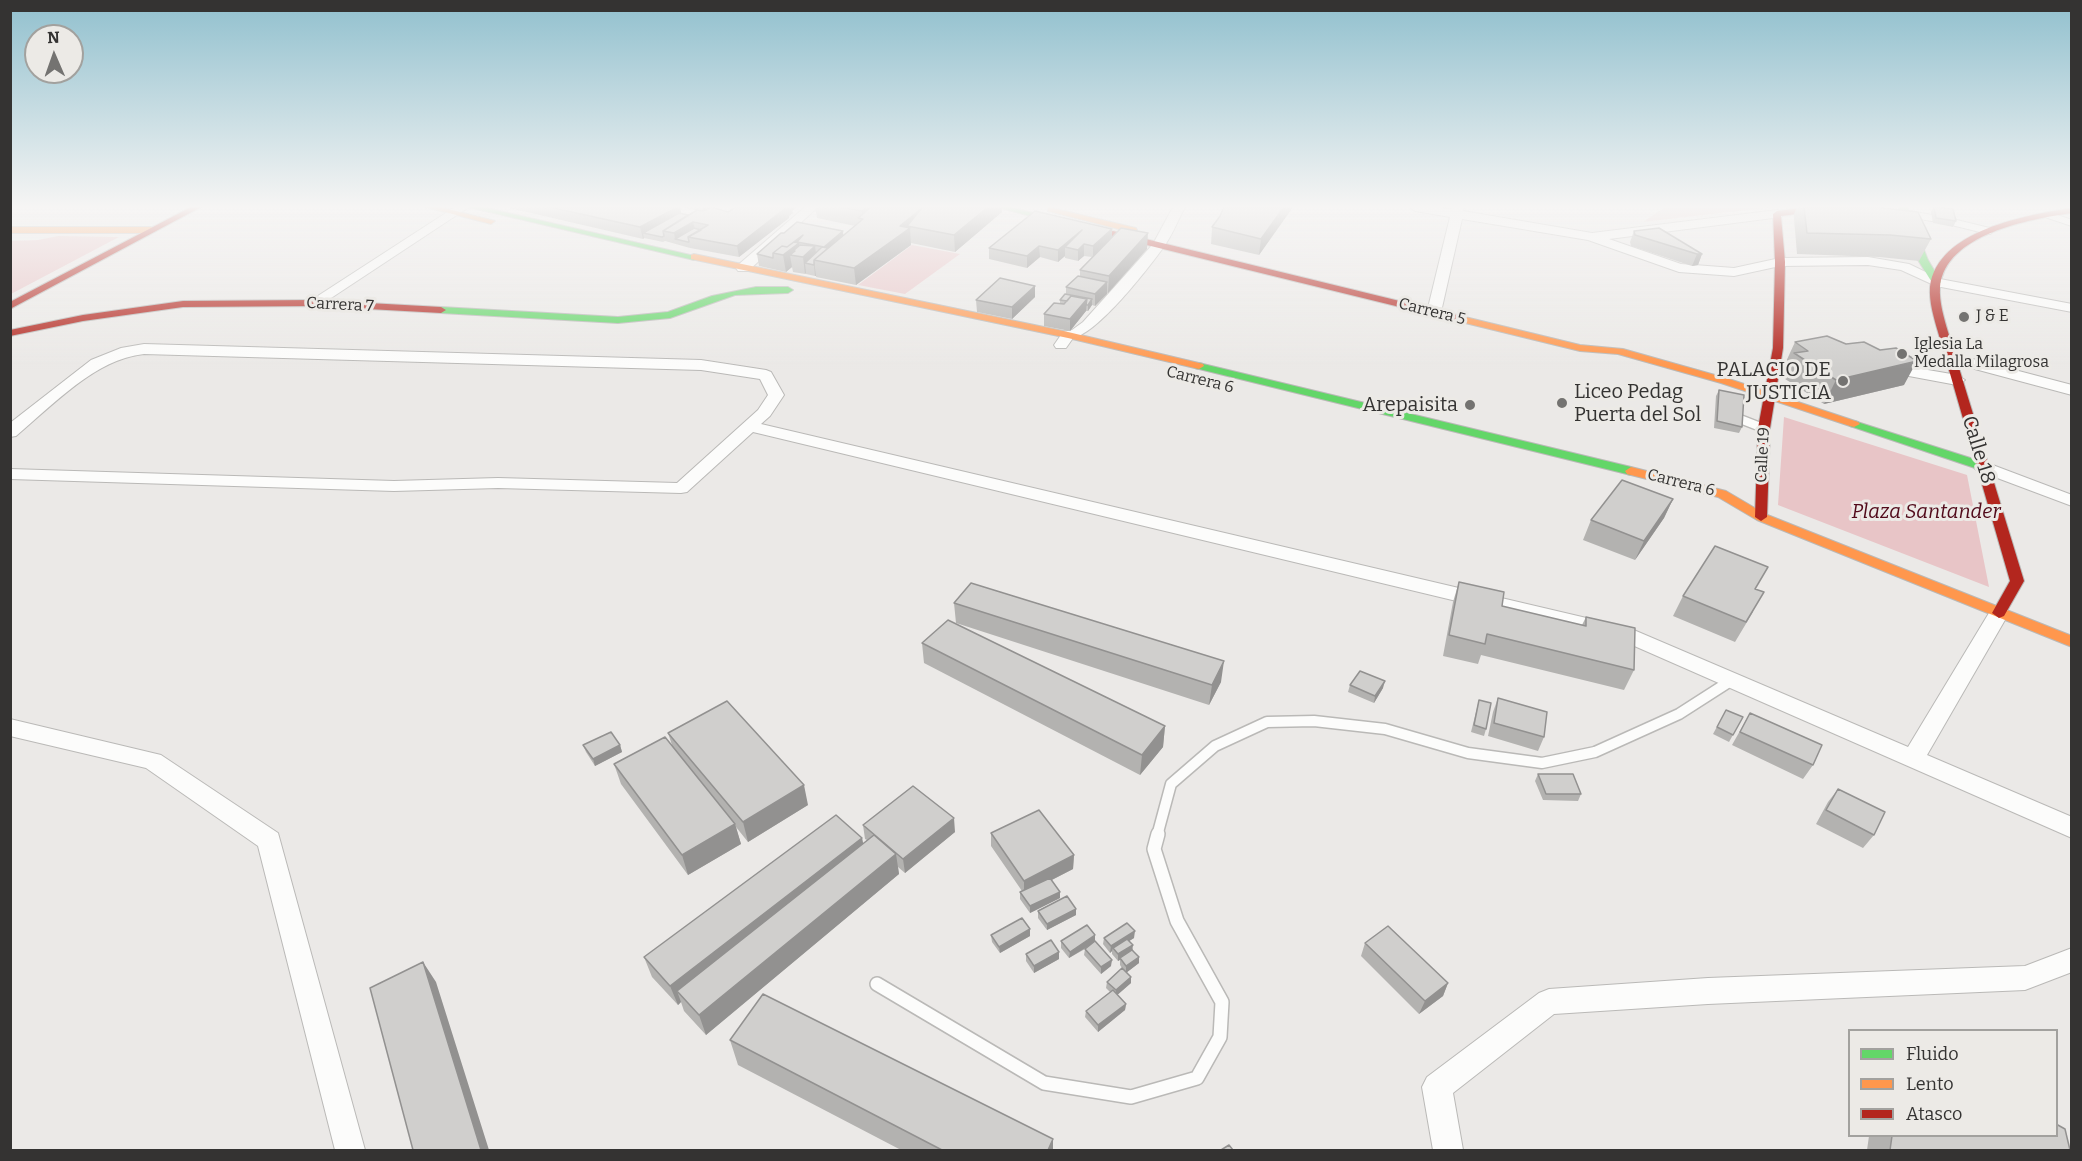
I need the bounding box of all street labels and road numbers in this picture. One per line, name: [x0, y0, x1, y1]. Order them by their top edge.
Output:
street label: Carrera 7: [306, 294, 374, 316]
street label: Carrera 5: [1397, 294, 1467, 330]
street label: Carrera 6: [1164, 362, 1236, 398]
street label: Calle 18: [1956, 413, 2000, 487]
street label: Calle 19: [1752, 427, 1774, 483]
street label: Carrera 6: [1645, 465, 1717, 501]

